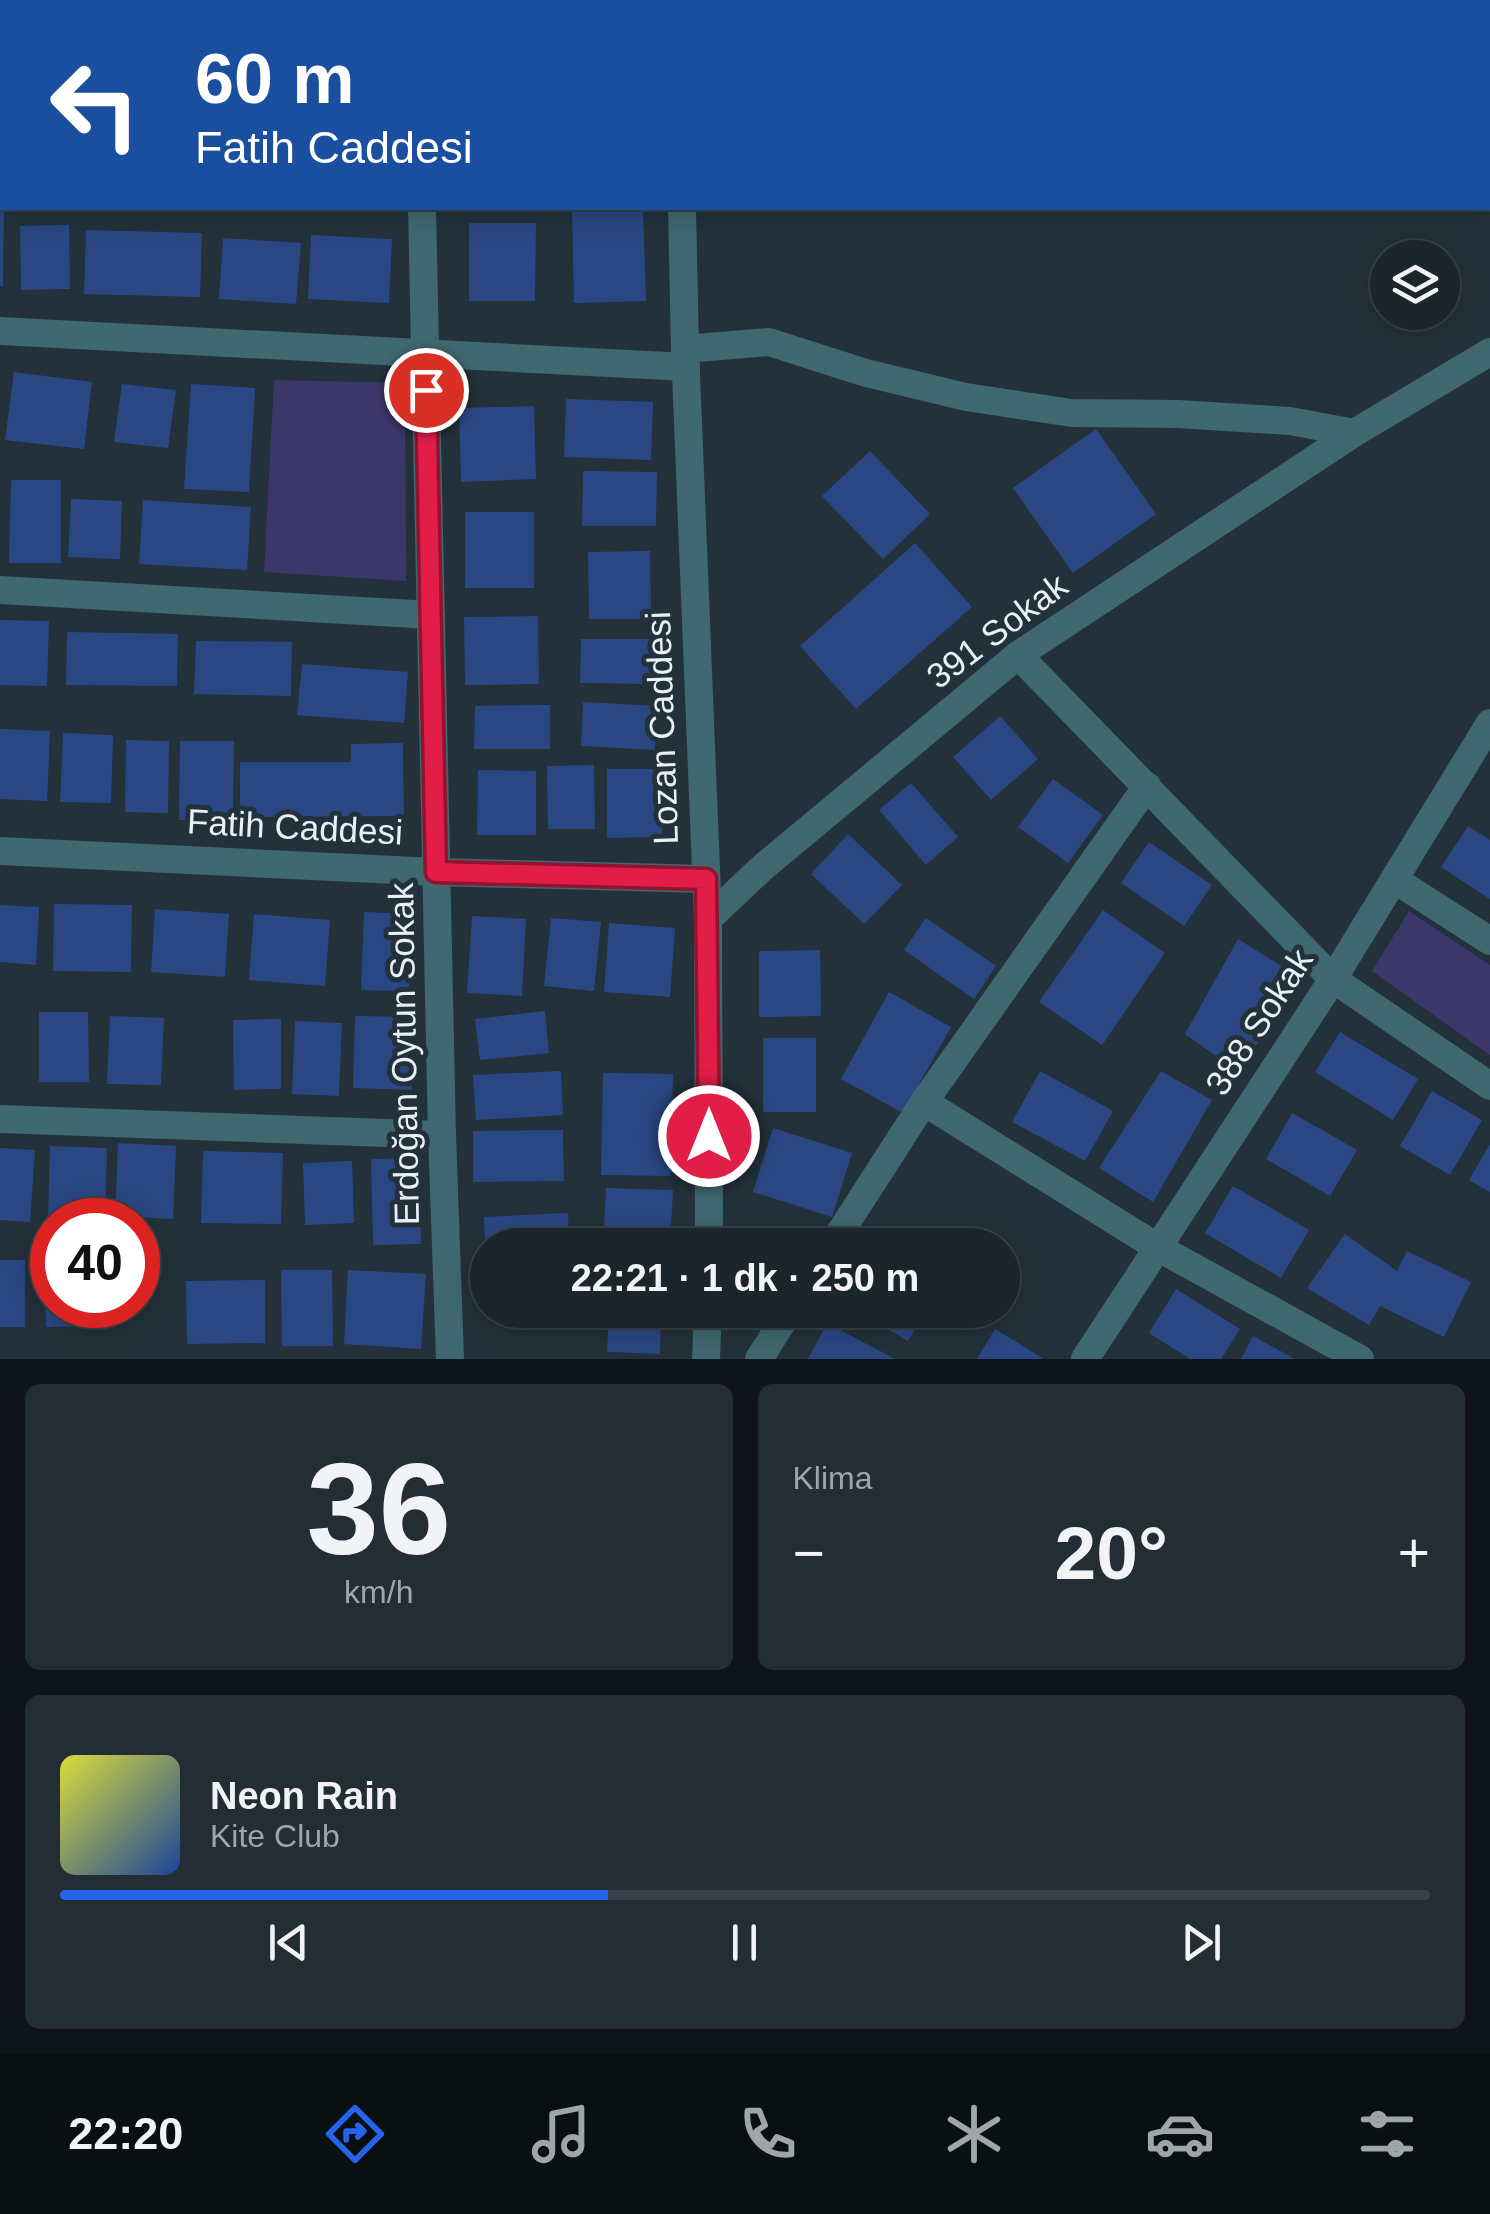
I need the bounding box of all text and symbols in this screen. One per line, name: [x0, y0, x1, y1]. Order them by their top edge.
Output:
icon: left: [30, 40, 160, 170]
text: 60 m: [195, 40, 355, 118]
text: Fatih Caddesi: [195, 122, 473, 173]
map controls: [1370, 240, 1460, 330]
button: layers: [1370, 240, 1460, 330]
pin: [384, 348, 469, 433]
icon: arrive: [399, 363, 454, 418]
street label: 391 Sokak: [919, 565, 1075, 696]
street label: Lozan Caddesi: [638, 611, 685, 845]
street label: Fatih Caddesi: [186, 801, 404, 852]
street label: Erdoğan Oytun Sokak: [381, 882, 426, 1226]
street label: 388 Sokak: [1197, 941, 1320, 1102]
position arrow: [657, 1084, 761, 1188]
speed limit sign: 40: [30, 1198, 160, 1328]
text: 22:21 · 1 dk · 250 m: [571, 1257, 919, 1299]
text: 36: [306, 1436, 451, 1582]
text: Klima: [793, 1460, 873, 1496]
text: 20°: [1055, 1511, 1168, 1595]
text: −: [793, 1522, 825, 1584]
text: +: [1398, 1522, 1430, 1584]
text: km/h: [344, 1574, 413, 1610]
text: Neon Rain: [210, 1775, 398, 1817]
text: Kite Club: [210, 1818, 340, 1854]
icon: previous: [261, 1915, 316, 1970]
icon: pause: [717, 1915, 772, 1970]
icon: next: [1174, 1915, 1229, 1970]
icon: directions: [320, 2099, 390, 2169]
icon: music: [526, 2099, 596, 2169]
icon: phone: [733, 2099, 803, 2169]
icon: climate: [939, 2099, 1009, 2169]
icon: car: [1145, 2099, 1215, 2169]
icon: filters: [1352, 2099, 1422, 2169]
text: 22:20: [68, 2108, 183, 2159]

